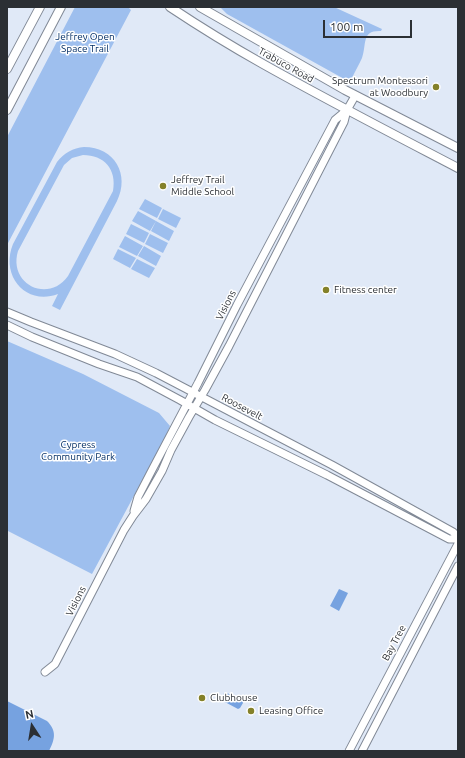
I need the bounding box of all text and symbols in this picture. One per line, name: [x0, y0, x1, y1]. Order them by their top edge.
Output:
scale bar: [325, 12, 414, 38]
text: 100 m: [330, 20, 363, 33]
park label: Jeffrey Open Space Trail: [55, 31, 115, 54]
street label: Trabuco Road: [256, 45, 316, 85]
place label: Spectrum Montessori at Woodbury: [332, 75, 428, 98]
marker: Spectrum Montessori at Woodbury: [431, 82, 441, 92]
place label: Jeffrey Trail Middle School: [171, 174, 234, 198]
marker: Jeffrey Trail Middle School: [158, 181, 168, 191]
place label: Fitness center: [334, 284, 397, 296]
marker: Fitness center: [321, 285, 331, 295]
street label: Visions: [213, 288, 239, 322]
street label: Roosevelt: [219, 391, 265, 423]
park label: Cypress Community Park: [41, 439, 115, 462]
street label: Visions: [63, 584, 89, 618]
street label: Bay Tree: [380, 623, 408, 663]
place label: Clubhouse: [210, 692, 257, 704]
marker: Clubhouse: [197, 693, 207, 703]
place label: Leasing Office: [259, 705, 323, 717]
north arrow: [12, 706, 52, 746]
marker: Leasing Office: [246, 706, 256, 716]
text: N: [24, 708, 35, 721]

